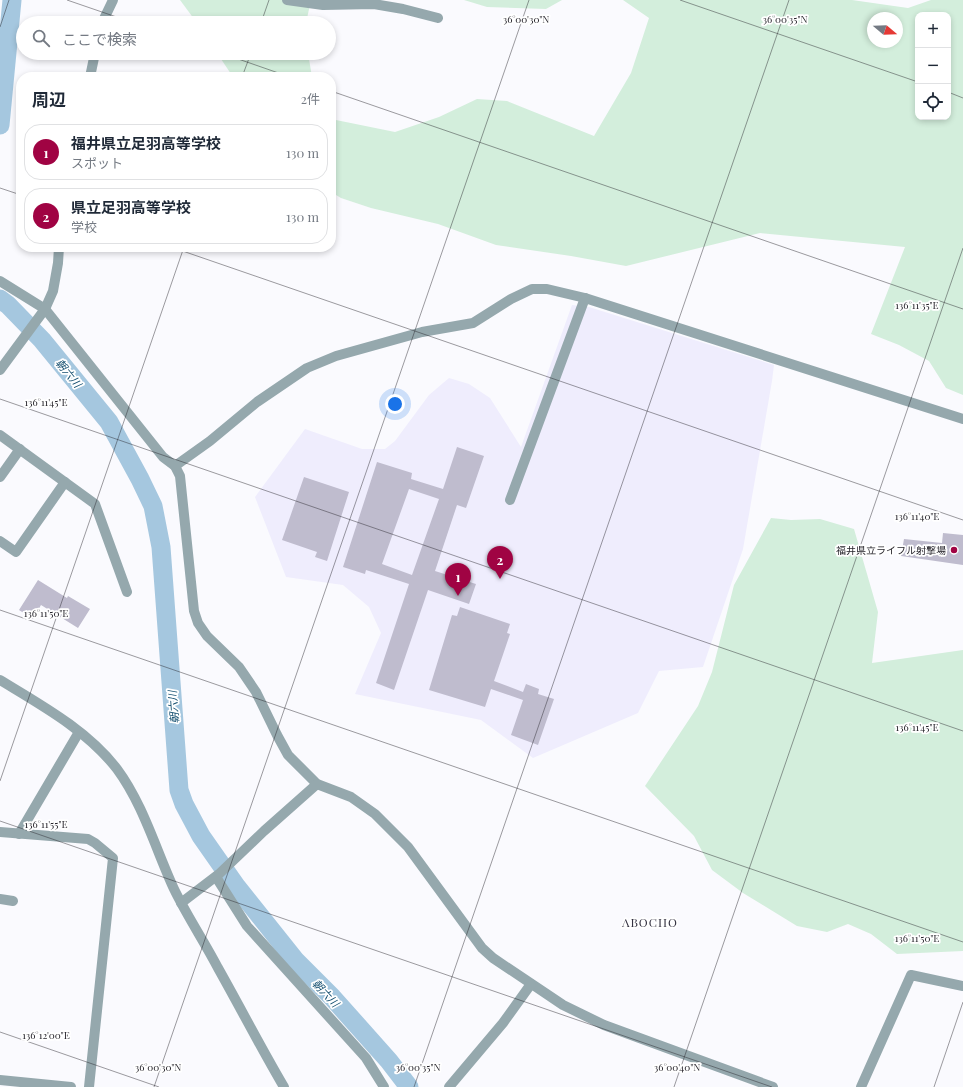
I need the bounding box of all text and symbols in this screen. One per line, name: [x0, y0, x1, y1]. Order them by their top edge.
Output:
text: 36°00'30"N: [503, 12, 549, 26]
text: 36°00'35"N: [762, 12, 808, 26]
north arrow: [867, 12, 903, 48]
map controls: [915, 12, 951, 120]
button: +: [915, 12, 951, 48]
search box: [16, 16, 336, 60]
icon: search: [30, 27, 52, 49]
text: ここで検索: [62, 29, 137, 49]
button: −: [915, 48, 951, 84]
button: locate: [915, 84, 951, 120]
text: 周辺: [32, 88, 66, 110]
text: 2件: [301, 90, 320, 107]
text: 福井県立足羽高等学校: [71, 133, 221, 153]
text: 1: [44, 144, 48, 161]
text: 130 m: [286, 144, 319, 161]
text: スポット: [71, 154, 123, 171]
text: 県立足羽高等学校: [71, 197, 191, 217]
text: 2: [43, 208, 49, 225]
text: 130 m: [286, 208, 319, 225]
text: 学校: [71, 218, 97, 235]
text: 136°11'35"E: [895, 298, 939, 312]
water label: 朝六川: [53, 355, 86, 391]
your location: [385, 394, 405, 414]
text: 136°11'45"E: [24, 395, 68, 409]
text: 136°11'40"E: [895, 509, 939, 523]
place label: 福井県立ライフル射撃場: [836, 543, 946, 557]
marker: 福井県立ライフル射撃場: [949, 545, 959, 555]
pin: 2: [487, 546, 513, 579]
pin: 1: [445, 563, 471, 596]
text: 136°11'50"E: [24, 606, 68, 620]
water label: 朝六川: [164, 689, 182, 724]
text: 136°11'45"E: [895, 720, 939, 734]
text: 136°11'55"E: [25, 817, 67, 831]
district label: ABOCHO: [621, 914, 678, 930]
text: 136°11'50"E: [895, 931, 939, 945]
water label: 朝六川: [309, 976, 343, 1011]
text: 136°12'00"E: [22, 1028, 70, 1042]
text: 36°00'30"N: [135, 1060, 181, 1074]
text: 36°00'35"N: [395, 1060, 441, 1074]
text: 36°00'40"N: [654, 1060, 700, 1074]

